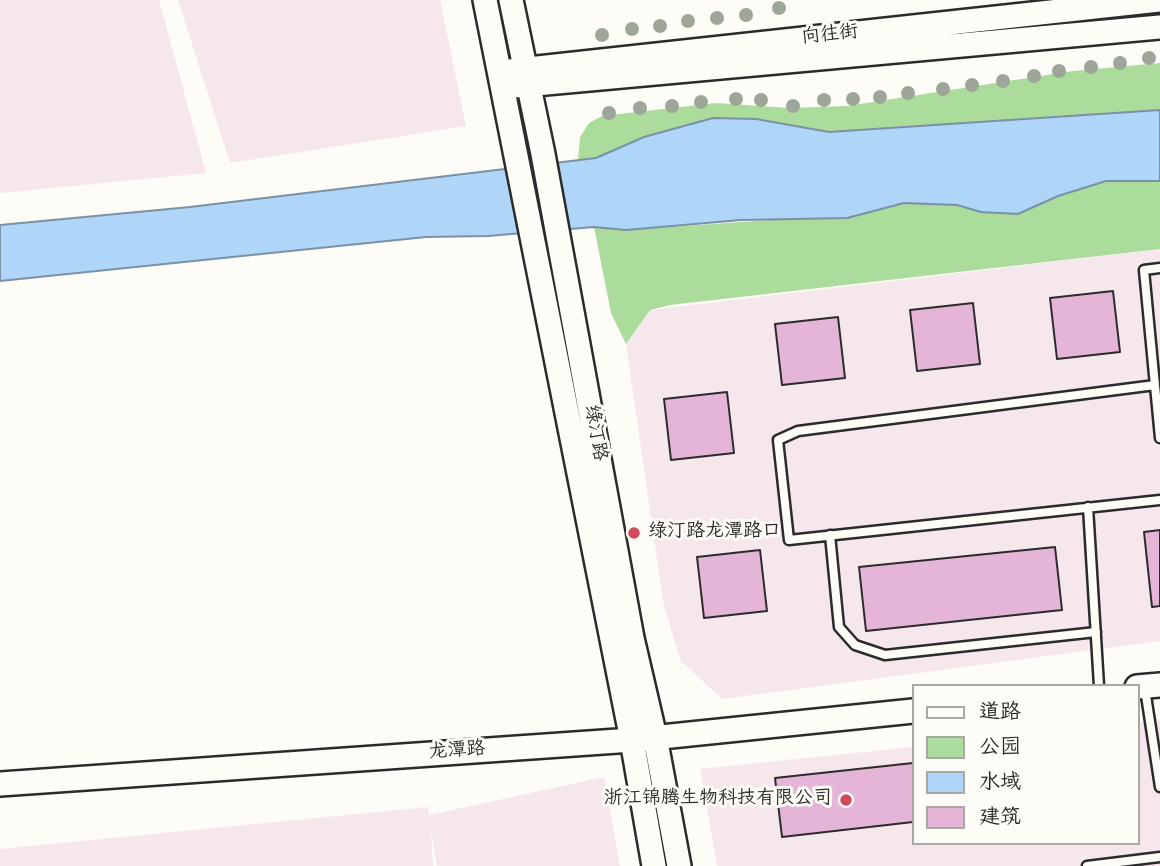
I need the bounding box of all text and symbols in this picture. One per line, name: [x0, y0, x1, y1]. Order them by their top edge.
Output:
street label: 向往街: [800, 22, 860, 50]
street label: 绿汀路: [578, 403, 610, 463]
place label: 绿汀路龙潭路口: [648, 522, 781, 544]
marker: 绿汀路龙潭路口: [626, 525, 642, 541]
legend: [912, 684, 1139, 845]
text: 道路: [979, 696, 1021, 729]
text: 公园: [979, 731, 1021, 764]
street label: 龙潭路: [428, 739, 486, 765]
text: 水域: [979, 766, 1021, 799]
place label: 浙江锦腾生物科技有限公司: [604, 789, 832, 811]
marker: 浙江锦腾生物科技有限公司: [838, 792, 854, 808]
text: 建筑: [979, 801, 1021, 834]

